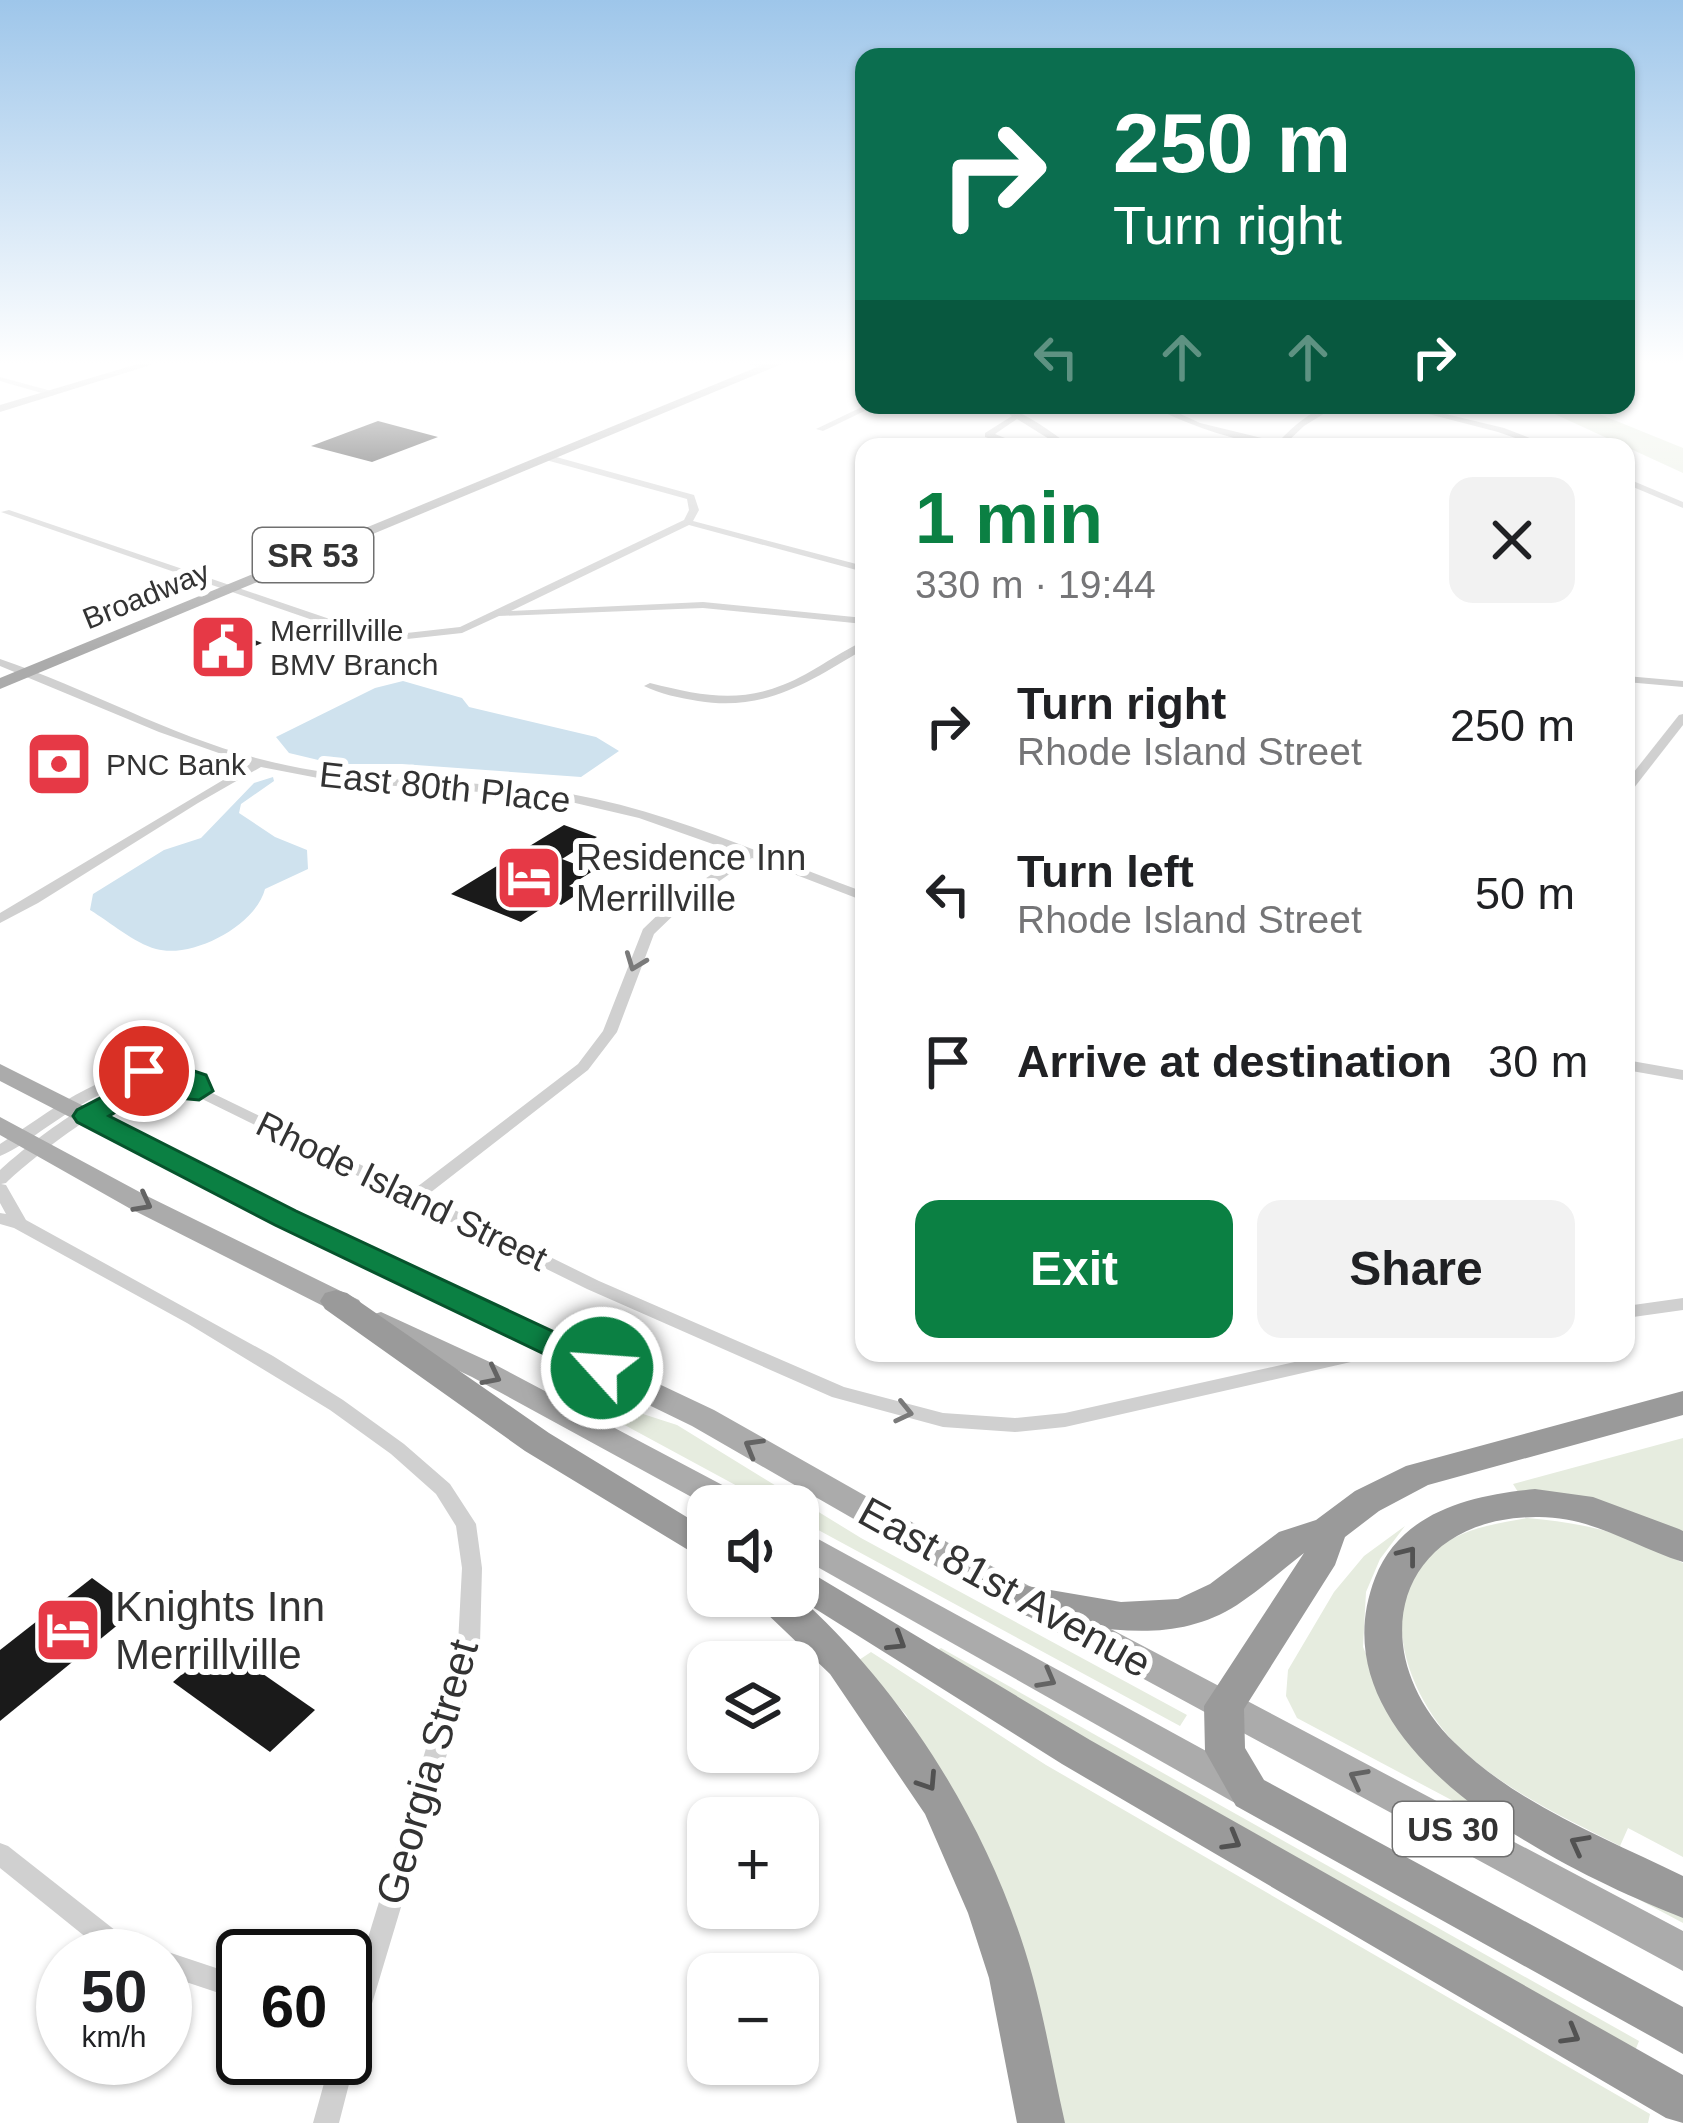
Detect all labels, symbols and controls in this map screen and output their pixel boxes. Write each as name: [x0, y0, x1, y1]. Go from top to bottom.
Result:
icon: right: [915, 96, 1071, 252]
text: 250 m: [1113, 96, 1351, 190]
text: Turn right: [1113, 195, 1342, 255]
icon: left: [1023, 324, 1089, 390]
icon: ahead: [1149, 324, 1215, 390]
icon: ahead: [1275, 324, 1341, 390]
icon: right: [1401, 324, 1467, 390]
button: close: [1449, 477, 1575, 603]
text: 1 min: [915, 478, 1103, 558]
road number: SR 53: [253, 528, 373, 582]
street label: Broadway: [78, 555, 214, 635]
text: 330 m · 19:44: [915, 563, 1156, 606]
public building icon: Merrillville BMV Branch: [188, 612, 258, 682]
place label: Merrillville BMV Branch: [270, 614, 438, 681]
text: Turn right: [1017, 678, 1226, 729]
icon: right: [915, 693, 981, 759]
text: 250 m: [1450, 700, 1575, 751]
bank icon: PNC Bank: [24, 729, 94, 799]
text: Rhode Island Street: [1017, 730, 1362, 773]
place label: PNC Bank: [106, 748, 247, 781]
street label: East 80th Place: [317, 753, 573, 821]
place label: Residence Inn Merrillville: [576, 837, 806, 919]
hotel icon: Residence Inn Merrillville: [494, 843, 564, 913]
text: Turn left: [1017, 846, 1194, 897]
icon: left: [915, 861, 981, 927]
text: 50 m: [1475, 868, 1575, 919]
text: Rhode Island Street: [1017, 898, 1362, 941]
one-way arrow: [624, 950, 649, 971]
pin: [93, 1020, 195, 1122]
icon: arrive: [915, 1029, 981, 1095]
text: Arrive at destination: [1017, 1036, 1452, 1087]
text: 30 m: [1488, 1036, 1588, 1087]
icon: arrive: [111, 1038, 177, 1104]
street label: Rhode Island Street: [250, 1103, 554, 1279]
one-way arrow: [130, 1189, 152, 1212]
button: Exit: [915, 1200, 1233, 1338]
button: Share: [1257, 1200, 1575, 1338]
position arrow: [539, 1305, 665, 1431]
one-way arrow: [480, 1362, 501, 1386]
one-way arrow: [894, 1399, 914, 1424]
one-way arrow: [744, 1439, 766, 1462]
map controls: [687, 1485, 819, 2085]
button: sound: [687, 1485, 819, 1617]
street label: East 81st Avenue: [851, 1487, 1159, 1687]
one-way arrow: [1394, 1546, 1415, 1568]
place label: Knights Inn Merrillville: [115, 1583, 325, 1678]
hotel icon: Knights Inn Merrillville: [33, 1595, 103, 1665]
one-way arrow: [884, 1628, 906, 1650]
street label: Georgia Street: [367, 1634, 487, 1910]
button: layers: [687, 1641, 819, 1773]
one-way arrow: [1034, 1665, 1056, 1688]
one-way arrow: [913, 1768, 935, 1790]
one-way arrow: [1349, 1769, 1370, 1792]
button: +: [687, 1797, 819, 1929]
road number: US 30: [1393, 1802, 1513, 1856]
one-way arrow: [1220, 1827, 1241, 1850]
one-way arrow: [1571, 1835, 1592, 1858]
speed limit sign: 60: [216, 1929, 372, 2085]
button: −: [687, 1953, 819, 2085]
text: 50: [81, 1958, 147, 2025]
text: km/h: [81, 2020, 147, 2053]
one-way arrow: [1558, 2021, 1580, 2044]

